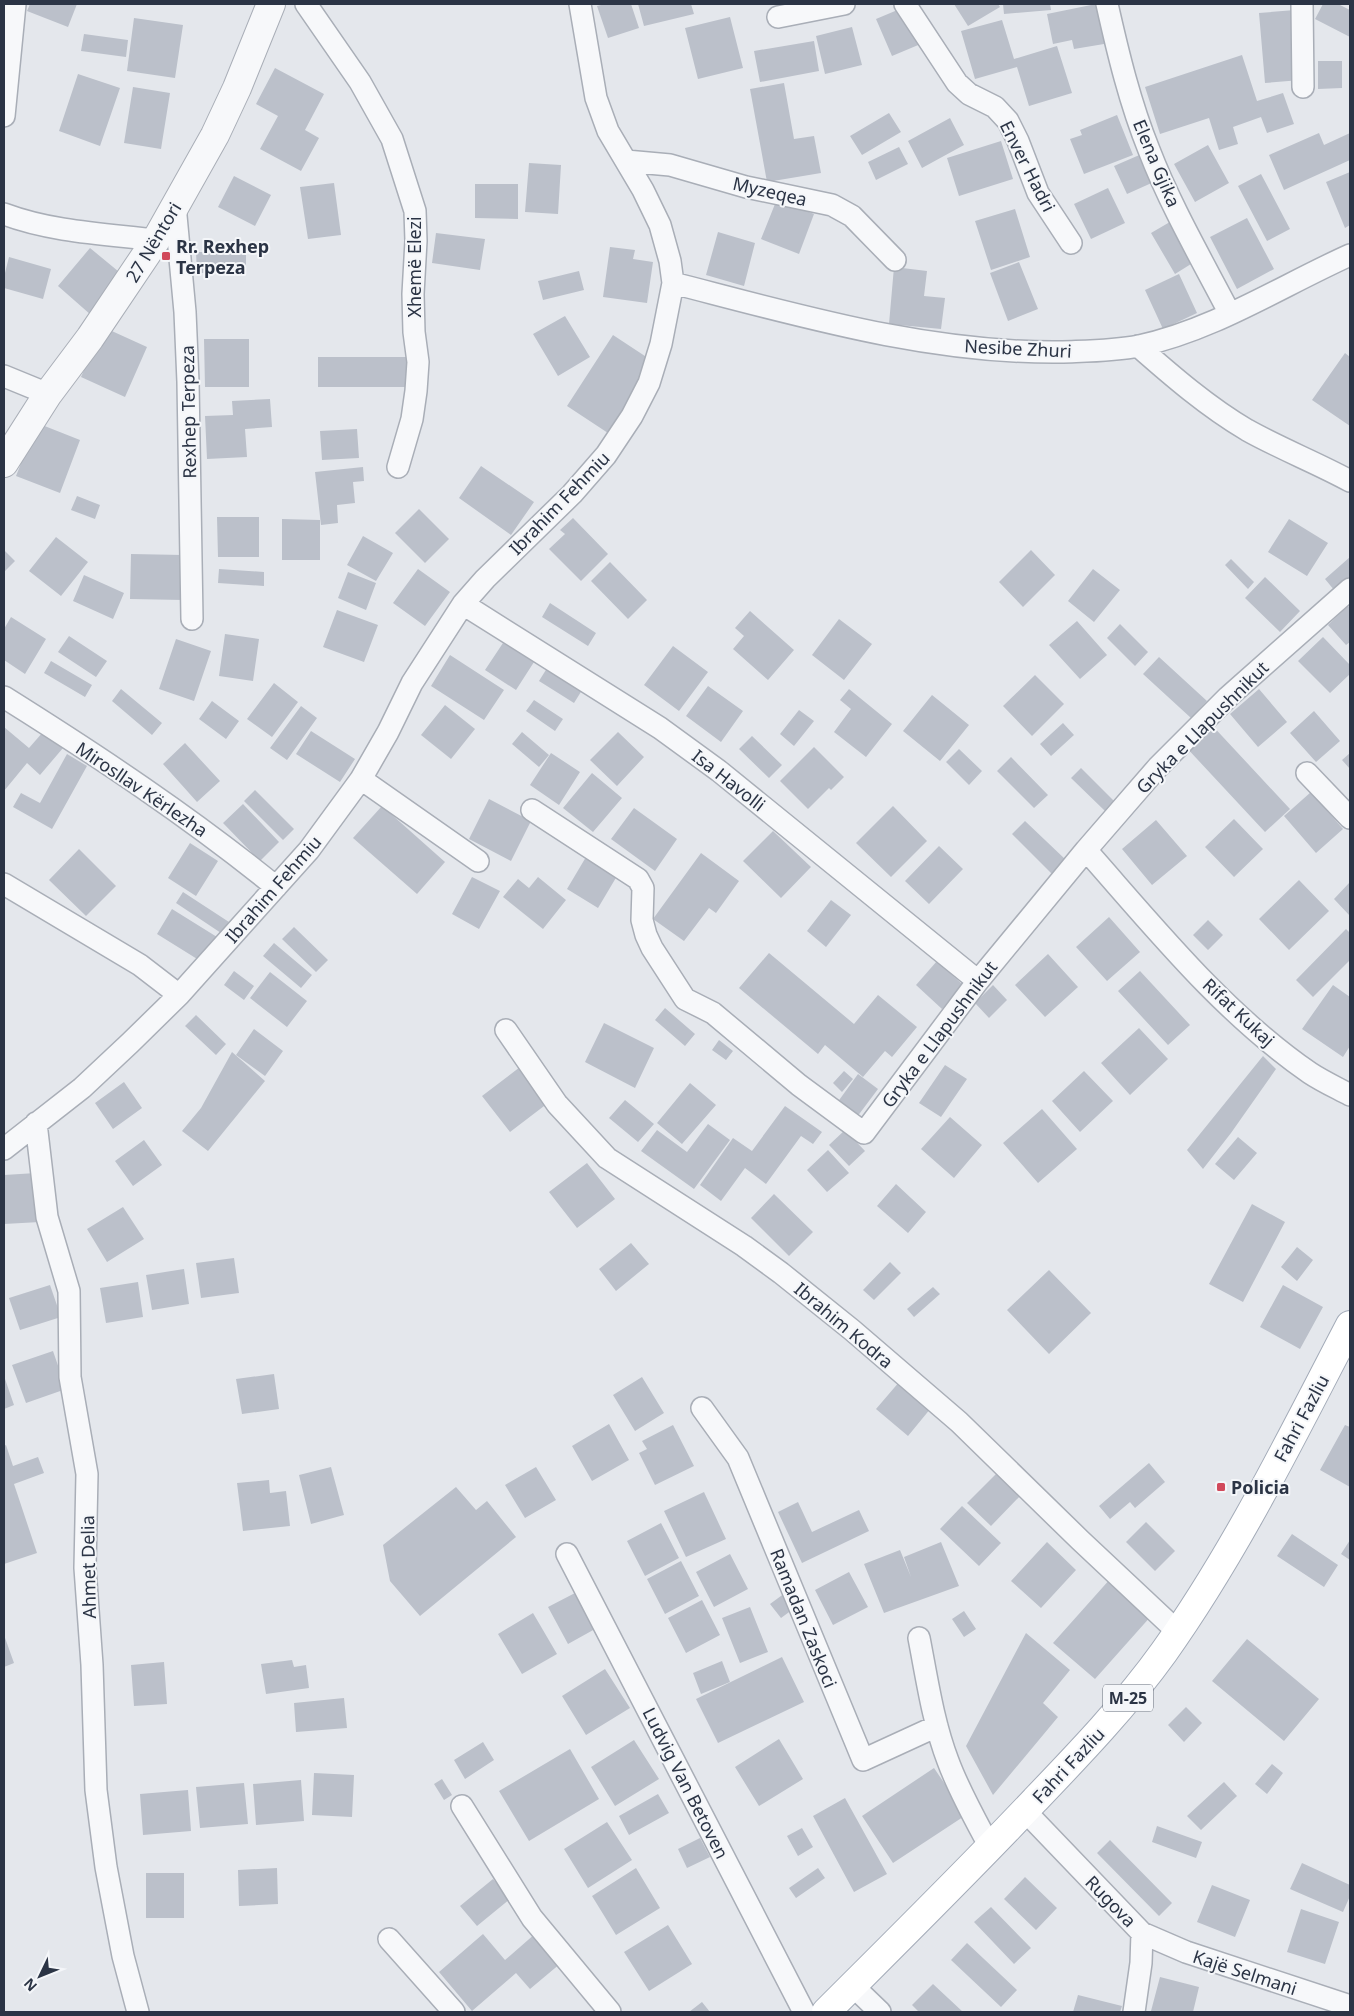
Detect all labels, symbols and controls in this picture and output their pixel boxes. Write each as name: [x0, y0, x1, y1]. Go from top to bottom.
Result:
street label: Enver Hadri: [995, 116, 1061, 216]
street label: Elena Gjika: [1128, 116, 1186, 210]
street label: Myzeqea: [731, 171, 809, 211]
street label: 27 Nëntori: [120, 197, 186, 287]
street label: Xhemë Elezi: [402, 216, 426, 318]
place label: Rr. Rexhep Terpeza: [176, 234, 269, 279]
marker: Rr. Rexhep Terpeza: [160, 250, 172, 262]
street label: Nesibe Zhuri: [964, 333, 1072, 363]
street label: Rexhep Terpeza: [175, 345, 201, 479]
street label: Ibrahim Fehmiu: [504, 446, 614, 560]
street label: Gryka e Llapushnikut: [1131, 655, 1274, 798]
street label: Mirosllav Kërlezha: [72, 736, 212, 842]
street label: Isa Havolli: [687, 744, 771, 816]
street label: Ibrahim Fehmiu: [220, 830, 326, 948]
street label: Gryka e Llapushnikut: [876, 955, 1002, 1112]
street label: Rifat Kukaj: [1198, 973, 1280, 1051]
street label: Ibrahim Kodra: [790, 1277, 898, 1373]
street label: Fahri Fazliu: [1268, 1370, 1334, 1466]
place label: Policia: [1231, 1475, 1290, 1499]
marker: Policia: [1215, 1481, 1227, 1493]
street label: Ahmet Delia: [75, 1515, 101, 1619]
street label: Ramadan Zaskoci: [765, 1545, 843, 1691]
road number: M-25: [1103, 1685, 1153, 1712]
street label: Ludvig Van Betoven: [637, 1703, 735, 1863]
street label: Fahri Fazliu: [1027, 1722, 1109, 1808]
street label: Rugova: [1080, 1870, 1142, 1932]
street label: Kajë Selmani: [1190, 1944, 1300, 2000]
north arrow: [15, 1951, 65, 2001]
text: N: [19, 1975, 41, 1996]

